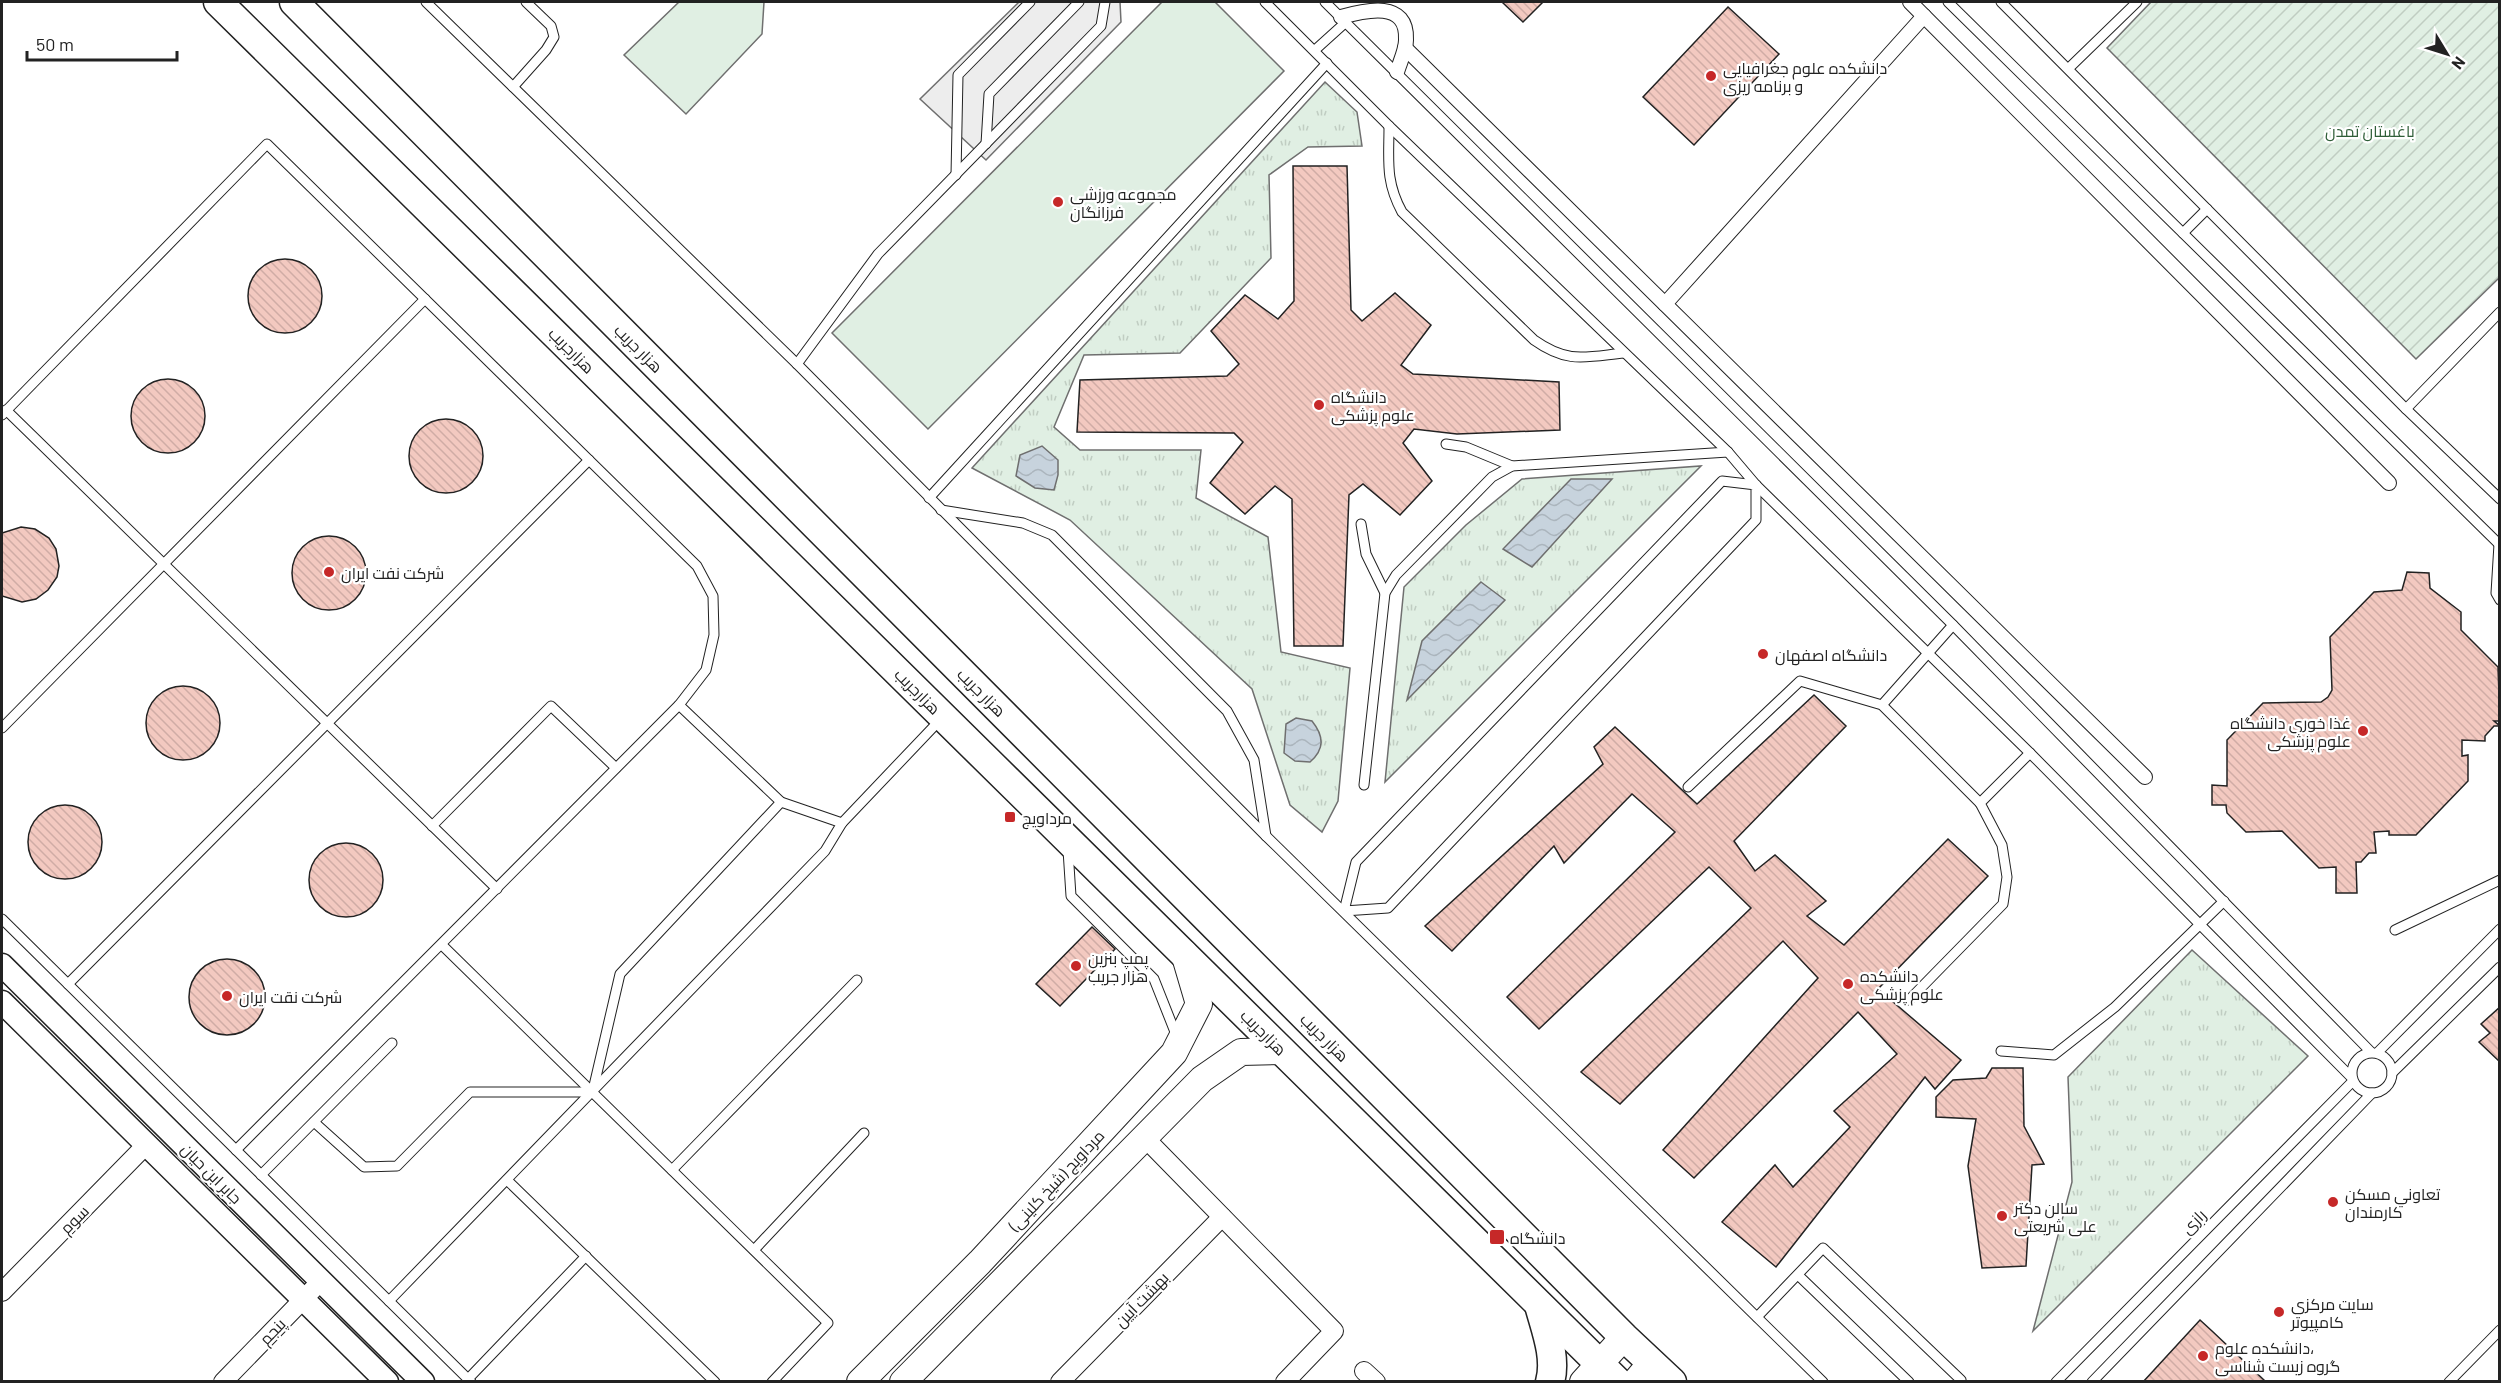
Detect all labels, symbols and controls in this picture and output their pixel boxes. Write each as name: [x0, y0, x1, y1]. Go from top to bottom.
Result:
scale bar: [27, 24, 177, 62]
north arrow: [2417, 24, 2477, 84]
text: 50 m: [36, 33, 74, 55]
text: N: [2448, 54, 2470, 74]
place label: دانشکده علوم جغرافیایی و برنامه ریزی: [1723, 58, 1887, 97]
marker: دانشکده علوم جغرافیایی و برنامه ریزی: [1704, 69, 1718, 83]
park label: باغستان تمدن: [2325, 121, 2415, 142]
place label: مجموعه ورزشی فرزانگان: [1070, 184, 1176, 223]
marker: مجموعه ورزشی فرزانگان: [1051, 195, 1065, 209]
street label: هزار جریب: [610, 320, 667, 377]
street label: هزارجریب: [544, 323, 599, 378]
place label: دانشگاه علوم پزشکی: [1331, 387, 1415, 427]
marker: دانشگاه علوم پزشکی: [1312, 398, 1326, 412]
place label: شرکت نفت ایران: [341, 563, 444, 584]
marker: شرکت نفت ایران: [322, 565, 336, 579]
place label: دانشگاه اصفهان: [1775, 645, 1887, 666]
marker: دانشگاه اصفهان: [1756, 647, 1770, 661]
street label: هزارجریب: [890, 664, 945, 719]
street label: هزار جریب: [953, 664, 1010, 721]
place label: غذا خوری دانشگاه علوم پزشکی: [2230, 713, 2351, 753]
marker: غذا خوری دانشگاه علوم پزشکی: [2356, 724, 2370, 738]
place label: مرداویج: [1022, 808, 1072, 830]
marker: مرداویج: [1003, 810, 1017, 824]
place label: پمپ بنزین هزار جریب: [1088, 948, 1149, 986]
marker: پمپ بنزین هزار جریب: [1069, 959, 1083, 973]
place label: دانشکده علوم پزشکی: [1860, 966, 1944, 1006]
marker: دانشکده علوم پزشکی: [1841, 977, 1855, 991]
place label: شرکت نقت ایران: [239, 987, 342, 1008]
marker: شرکت نقت ایران: [220, 989, 234, 1003]
street label: هزارجریب: [1236, 1005, 1291, 1060]
street label: هزار جریب: [1296, 1009, 1353, 1066]
street label: مرداویج (شیخ کلینی): [1004, 1125, 1110, 1237]
street label: جابر ابن حیان: [176, 1139, 246, 1209]
place label: تعاوني مسکن کارمندان: [2345, 1184, 2441, 1223]
marker: تعاوني مسکن کارمندان: [2326, 1195, 2340, 1209]
place label: سالن دکتر علی شریعتی: [2013, 1198, 2097, 1237]
street label: سوم: [56, 1201, 94, 1239]
street label: رازی: [2177, 1205, 2211, 1239]
marker: سالن دکتر علی شریعتی: [1995, 1209, 2009, 1223]
marker: دانشگاه: [1488, 1228, 1506, 1246]
place label: دانشگاه: [1510, 1228, 1565, 1247]
street label: بهشت آیین: [1110, 1267, 1173, 1332]
place label: سايت مرکزي کامپيوتر: [2290, 1294, 2374, 1333]
marker: سايت مرکزي کامپيوتر: [2272, 1305, 2286, 1319]
street label: پنجم: [255, 1313, 292, 1350]
place label: دانشکده علوم، گروه زیست شناسی: [2215, 1338, 2340, 1377]
marker: دانشکده علوم، گروه زیست شناسی: [2196, 1349, 2210, 1363]

